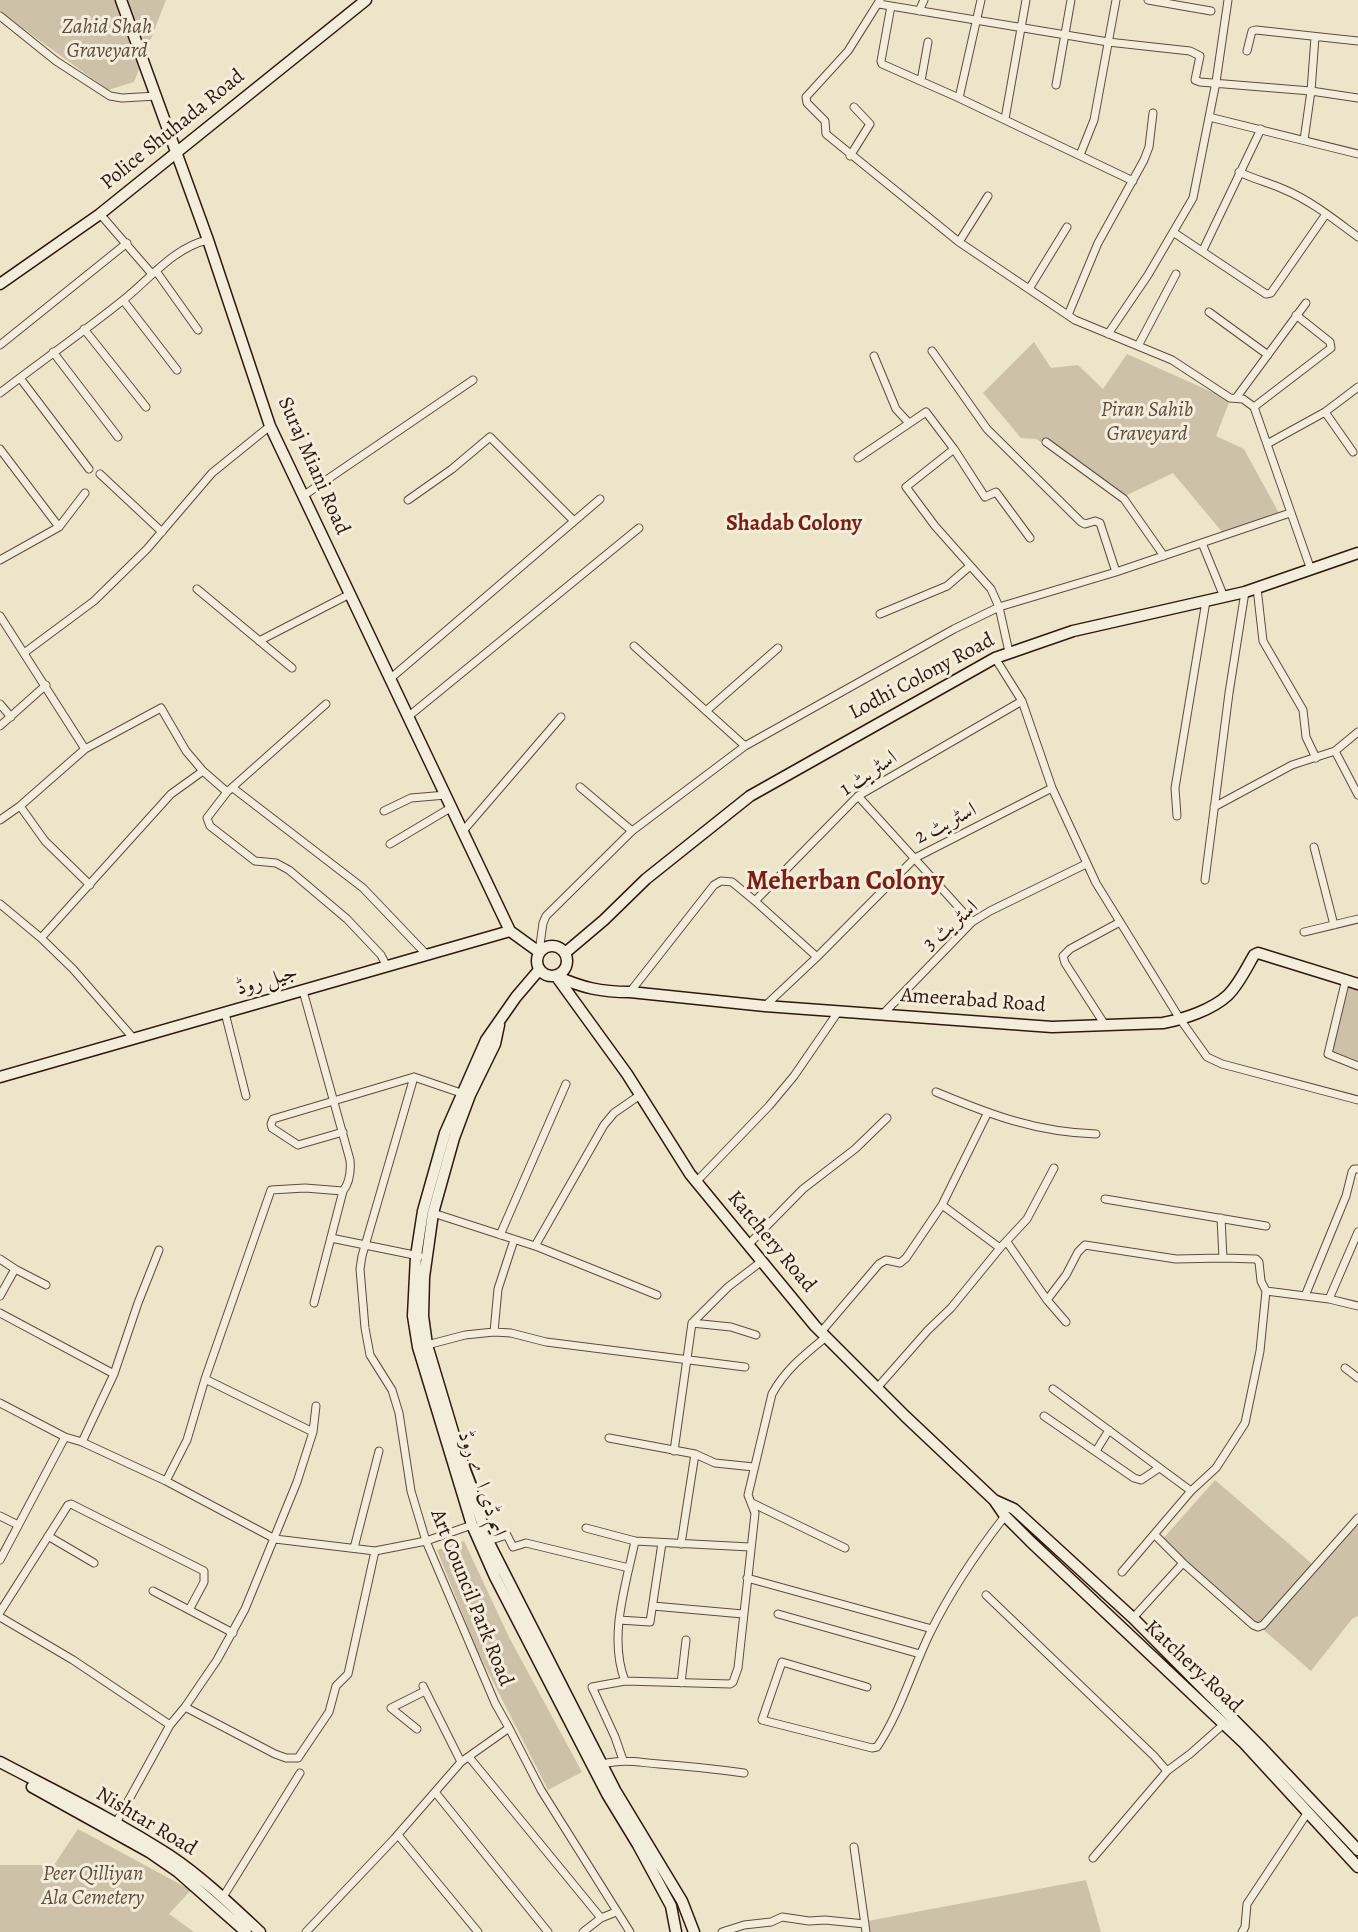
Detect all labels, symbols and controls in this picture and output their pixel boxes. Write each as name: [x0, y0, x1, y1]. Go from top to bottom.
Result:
park label: Zahid Shah Graveyard: [62, 15, 152, 65]
street label: Police Shuhada Road: [96, 64, 250, 196]
street label: Suraj Miani Road: [271, 393, 355, 539]
park label: Piran Sahib Graveyard: [1101, 398, 1193, 448]
district label: Shadab Colony: [726, 512, 862, 538]
street label: Lodhi Colony Road: [845, 628, 999, 726]
street label: اسٹریٹ 1: [836, 746, 902, 802]
street label: اسٹریٹ 2: [911, 798, 981, 850]
district label: Meherban Colony: [746, 866, 944, 898]
street label: اسٹریٹ 3: [918, 895, 984, 957]
street label: جیل روڈ: [233, 960, 301, 1002]
street label: Ameerabad Road: [900, 983, 1046, 1019]
street label: Katchery Road: [721, 1186, 821, 1298]
street label: ایم ڈی اے روڈ: [451, 1428, 511, 1540]
street label: Art Council Park Road: [424, 1506, 518, 1690]
street label: Katchery Road: [1139, 1615, 1247, 1719]
street label: Nishtar Road: [91, 1782, 201, 1862]
park label: Peer Qilliyan Ala Cemetery: [42, 1862, 144, 1912]

